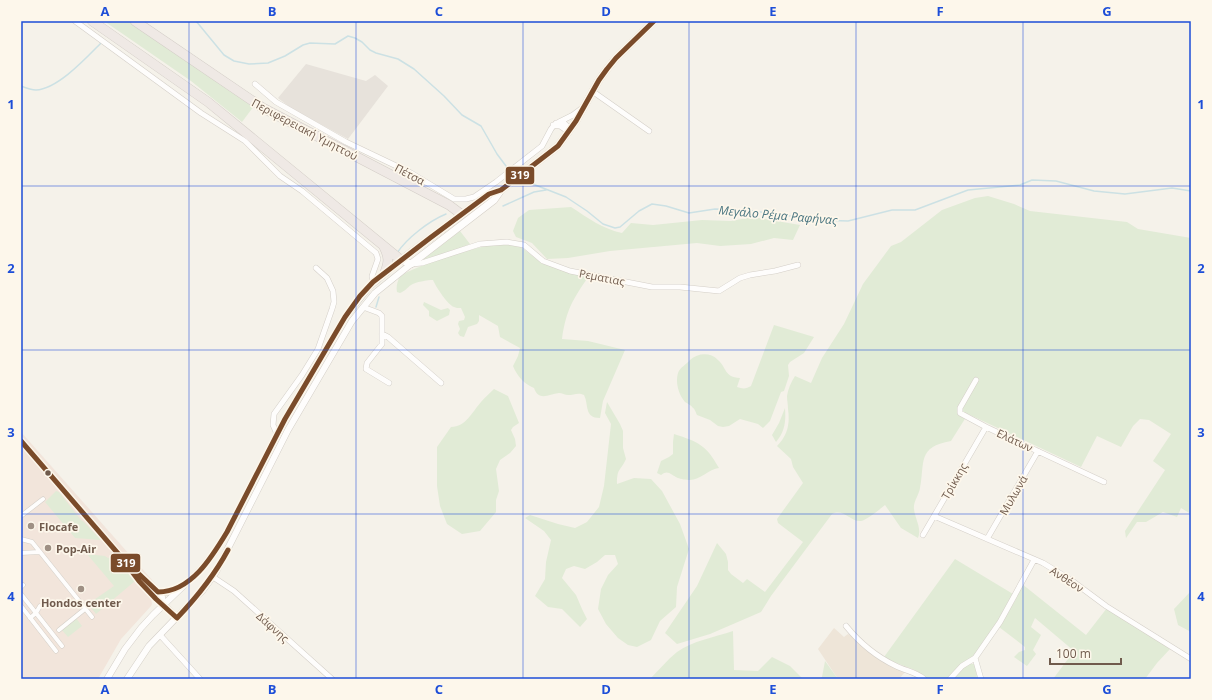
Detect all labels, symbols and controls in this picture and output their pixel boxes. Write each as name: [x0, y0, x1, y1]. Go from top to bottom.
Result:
text: A: [101, 2, 110, 20]
text: B: [268, 2, 277, 20]
text: C: [435, 2, 443, 20]
text: D: [601, 2, 611, 20]
text: E: [769, 2, 777, 20]
text: F: [936, 2, 944, 20]
text: G: [1102, 2, 1112, 20]
text: 1: [7, 95, 15, 113]
street label: Περιφερειακή Υμηττού: [249, 95, 361, 163]
text: 1: [1197, 95, 1205, 113]
street label: Πέτσα: [392, 160, 428, 188]
line badge: 319: [505, 166, 535, 185]
text: 319: [511, 167, 529, 182]
water label: Μεγάλο Ρέμα Ραφήνας: [718, 201, 839, 229]
text: 2: [7, 259, 15, 277]
text: 2: [1197, 259, 1205, 277]
street label: Ρεματιας: [578, 265, 626, 289]
text: 3: [7, 423, 15, 441]
text: 3: [1197, 423, 1205, 441]
street label: Ελάτων: [994, 425, 1036, 455]
street label: Τρίκκης: [938, 460, 970, 502]
unlabelled marker: [43, 468, 53, 478]
street label: Μυλωνά: [996, 472, 1031, 518]
place label: Flocafe: [39, 519, 79, 534]
marker: Flocafe: [26, 521, 36, 531]
place label: Pop-Air: [56, 541, 96, 556]
marker: Pop-Air: [43, 543, 53, 553]
line badge: 319: [110, 553, 141, 573]
text: 319: [117, 555, 135, 570]
street label: Ανθέον: [1047, 563, 1087, 595]
marker: Hondos center: [76, 584, 86, 594]
text: 4: [7, 587, 15, 605]
text: 4: [1197, 587, 1205, 605]
place label: Hondos center: [41, 595, 121, 610]
street label: Δάφνης: [253, 608, 293, 646]
scale bar: [1050, 640, 1121, 666]
text: 100 m: [1056, 645, 1091, 662]
text: A: [101, 680, 110, 698]
text: B: [268, 680, 277, 698]
text: C: [435, 680, 443, 698]
text: D: [601, 680, 611, 698]
text: E: [769, 680, 777, 698]
text: F: [936, 680, 944, 698]
text: G: [1102, 680, 1112, 698]

